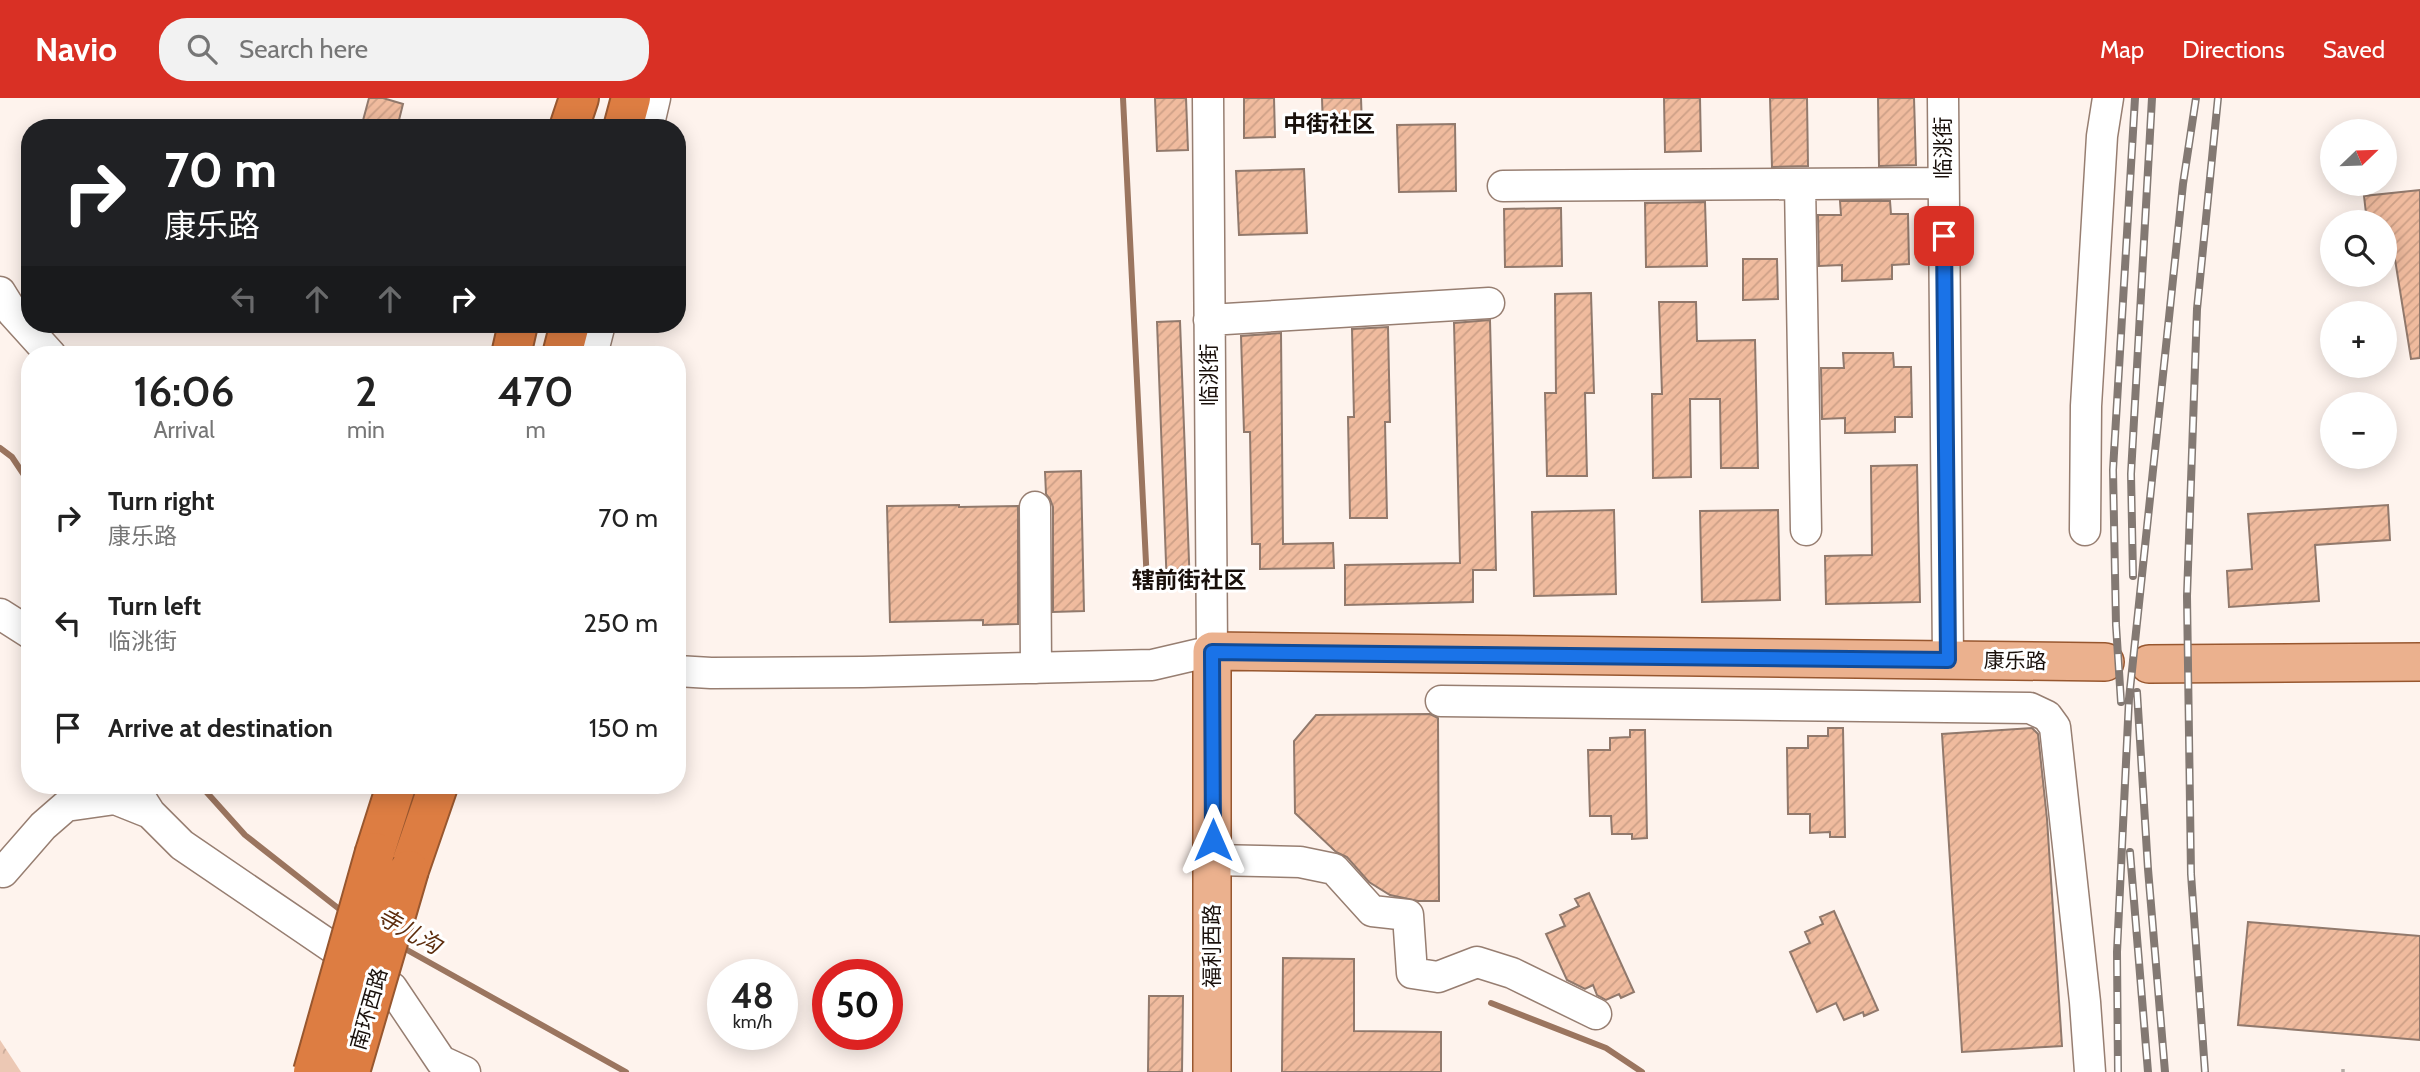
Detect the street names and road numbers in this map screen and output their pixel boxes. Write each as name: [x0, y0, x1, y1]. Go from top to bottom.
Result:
street label: 临洮街: [1930, 117, 1955, 180]
street label: 临洮街: [1196, 344, 1221, 407]
street label: 康乐路: [1983, 647, 2047, 674]
street label: 福利西路: [1199, 904, 1224, 988]
street label: 南环西路: [345, 965, 392, 1053]

